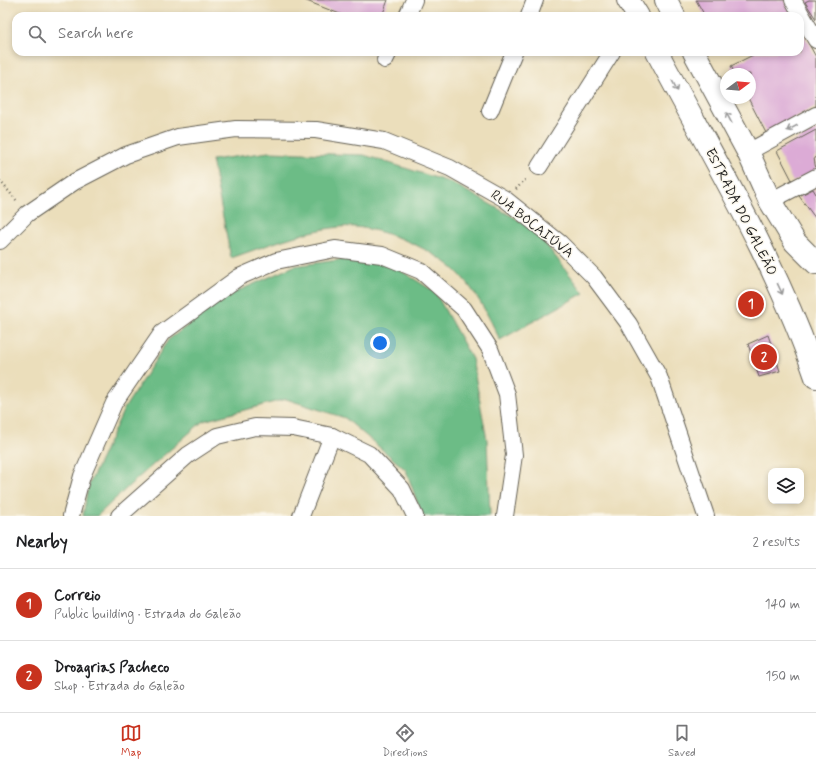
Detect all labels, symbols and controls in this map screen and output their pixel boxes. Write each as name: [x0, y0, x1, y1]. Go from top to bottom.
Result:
search box: [12, 12, 804, 56]
icon: search: [26, 23, 48, 45]
text: Search here: [58, 24, 134, 44]
north arrow: [720, 68, 756, 104]
one-way arrow: [672, 80, 680, 92]
one-way arrow: [725, 112, 733, 124]
one-way arrow: [786, 125, 798, 133]
street label: ESTRADA DO GALEÃO: [701, 145, 781, 279]
street label: RUA BOCAIÚVA: [487, 186, 577, 262]
one-way arrow: [777, 283, 784, 295]
pin: 1: [738, 289, 764, 319]
your location: [370, 333, 390, 353]
pin: 2: [751, 342, 777, 372]
map controls: [768, 468, 804, 504]
button: layers: [768, 468, 804, 504]
text: Nearby: [16, 531, 68, 553]
text: 2 results: [753, 534, 800, 551]
text: Correio: [54, 586, 101, 606]
text: 1: [26, 596, 32, 613]
text: 140 m: [765, 596, 800, 613]
text: Public building · Estrada do Galeão: [54, 606, 241, 623]
text: Droagrias Pacheco: [54, 658, 169, 678]
text: 2: [26, 668, 32, 685]
text: 150 m: [766, 668, 800, 685]
text: Shop · Estrada do Galeão: [54, 678, 185, 695]
tab: Map: [120, 722, 142, 760]
tab: Directions: [382, 722, 428, 760]
tab: Saved: [668, 722, 696, 760]

